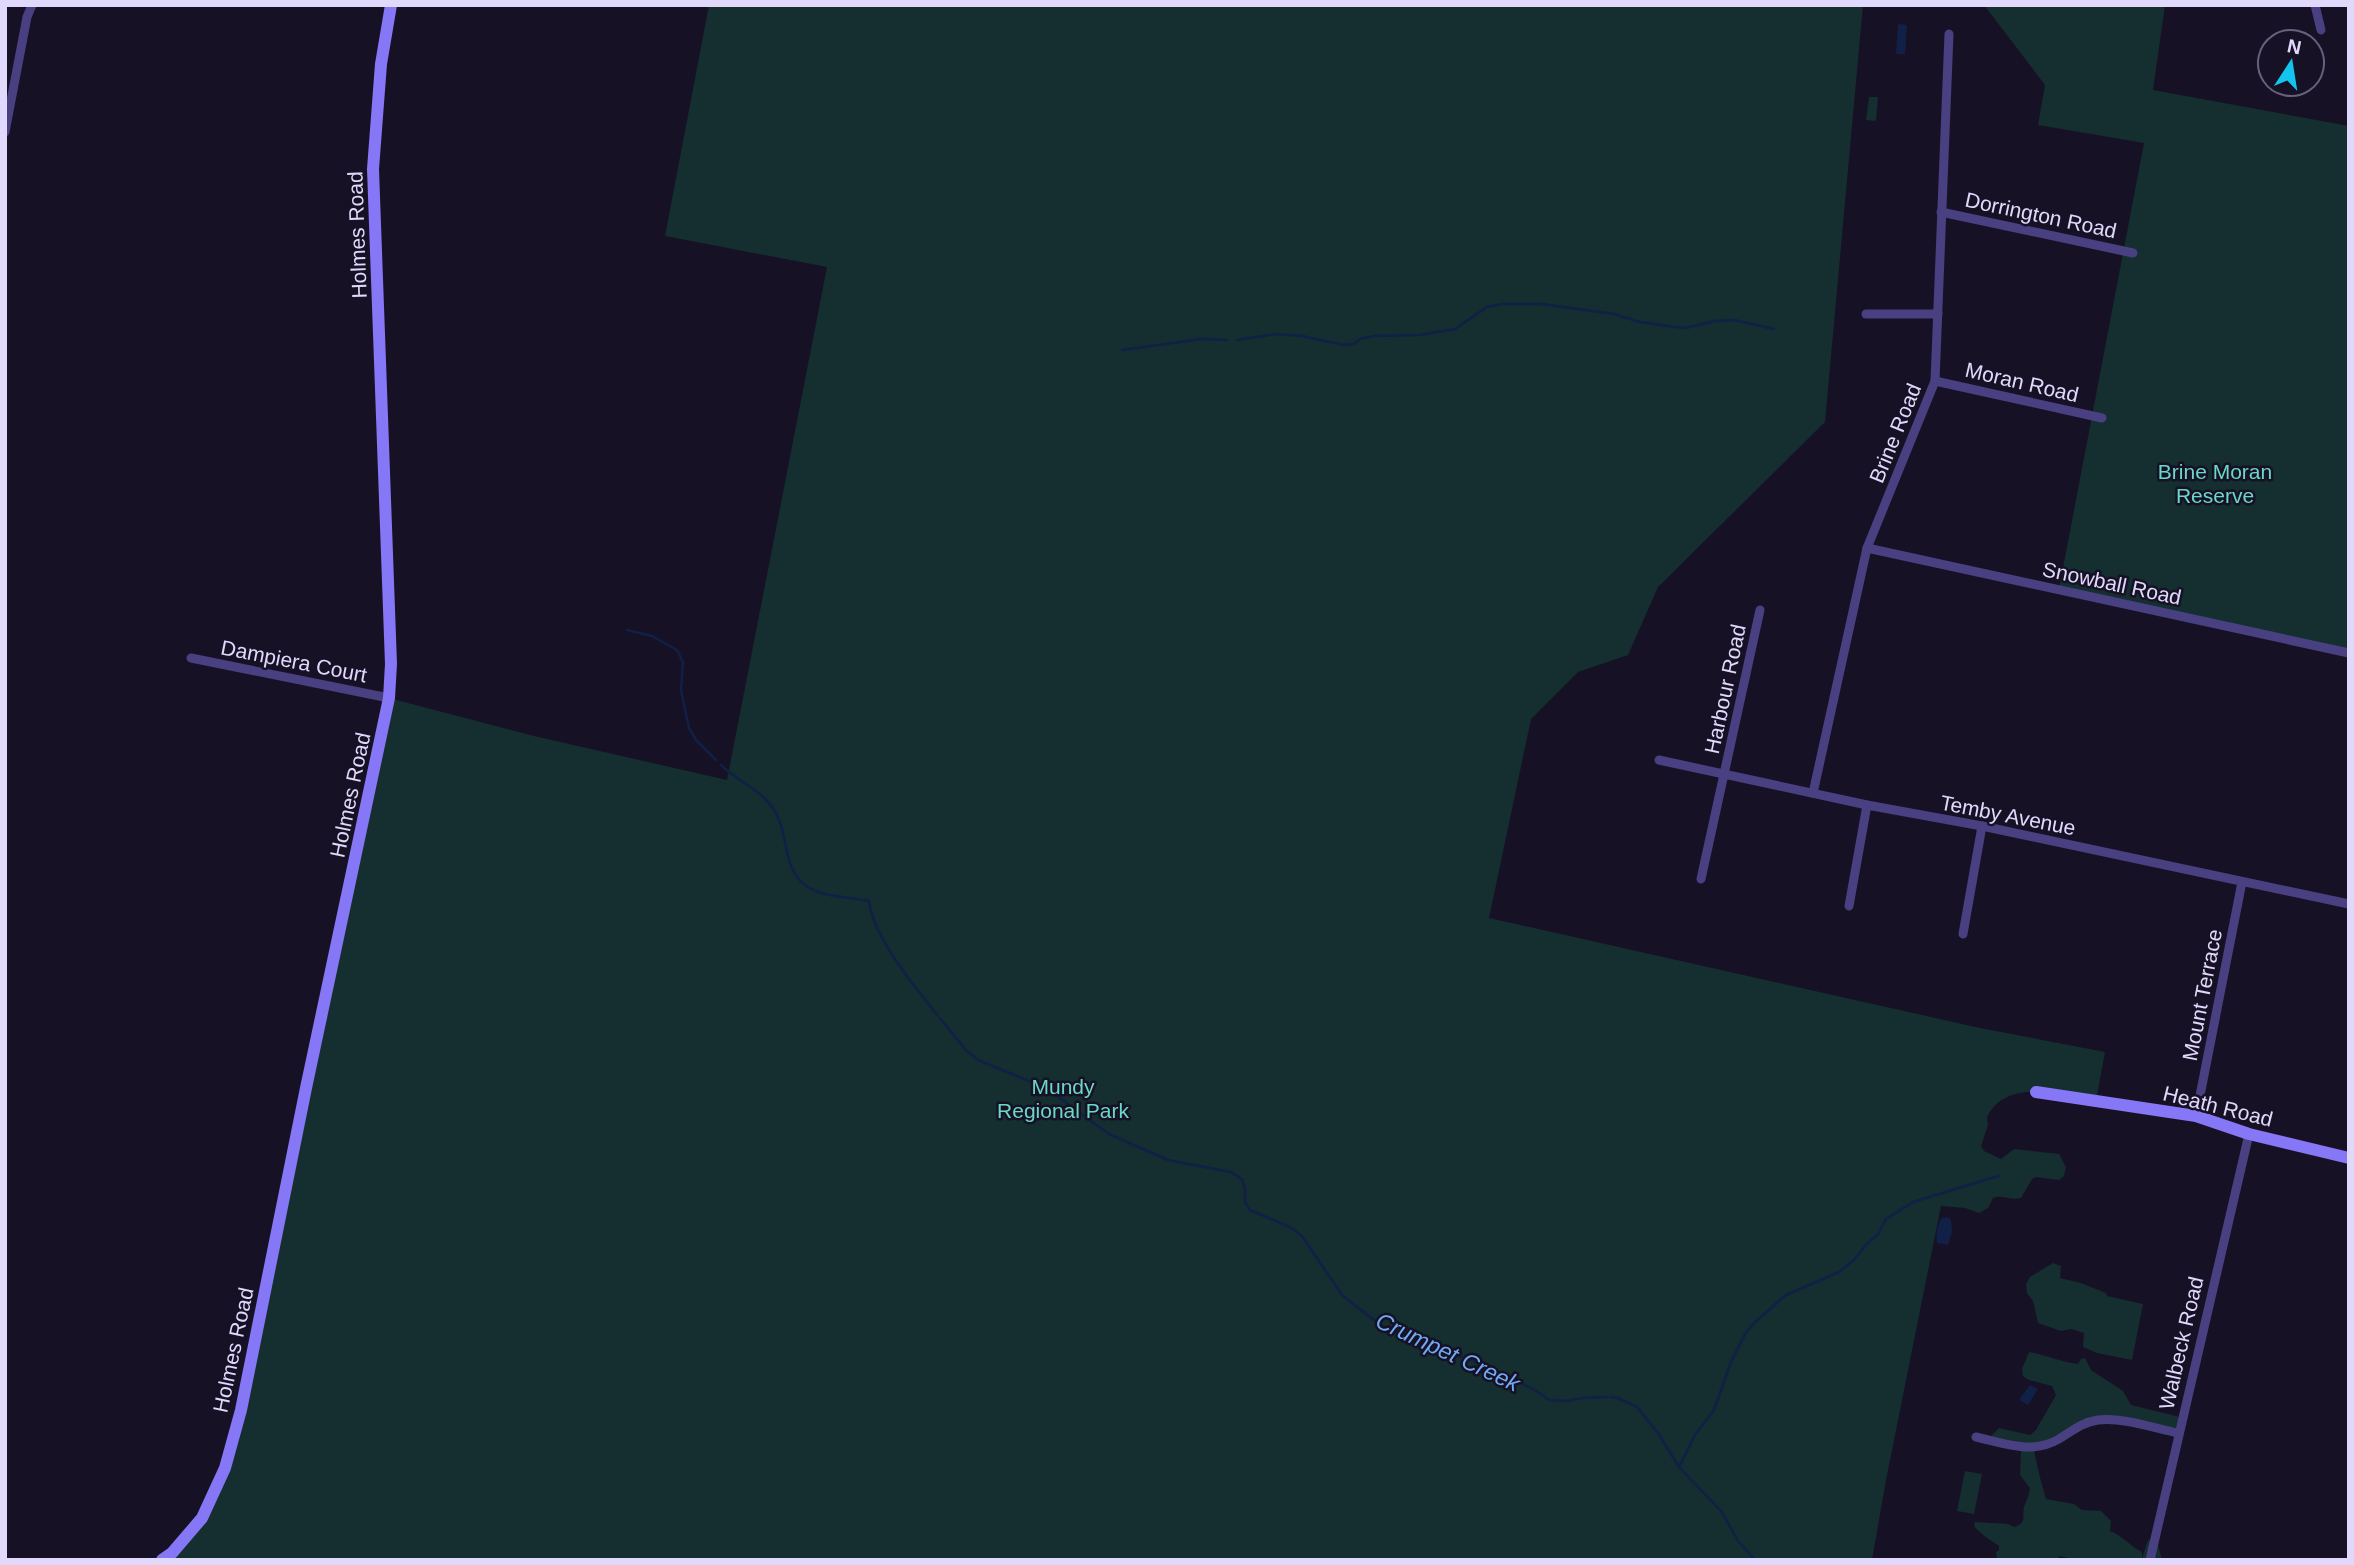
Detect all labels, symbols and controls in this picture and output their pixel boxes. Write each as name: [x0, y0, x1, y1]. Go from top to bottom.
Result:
north arrow: [2256, 28, 2326, 98]
text: N: [2286, 35, 2303, 59]
street label: Holmes Road: [343, 171, 371, 299]
street label: Dorrington Road: [1963, 188, 2119, 242]
street label: Moran Road: [1963, 358, 2081, 406]
street label: Brine Road: [1865, 380, 1925, 486]
park label: Brine Moran Reserve: [2158, 460, 2272, 507]
street label: Snowball Road: [2041, 557, 2183, 609]
street label: Harbour Road: [1700, 622, 1750, 756]
street label: Dampiera Court: [219, 636, 369, 686]
street label: Holmes Road: [326, 730, 374, 860]
street label: Temby Avenue: [1938, 791, 2078, 839]
street label: Mount Terrace: [2178, 927, 2226, 1063]
park label: Mundy Regional Park: [997, 1075, 1129, 1122]
street label: Heath Road: [2161, 1081, 2275, 1131]
street label: Walbeck Road: [2155, 1274, 2207, 1412]
street label: Holmes Road: [209, 1285, 257, 1415]
water label: Crumpet Creek: [1372, 1307, 1526, 1397]

